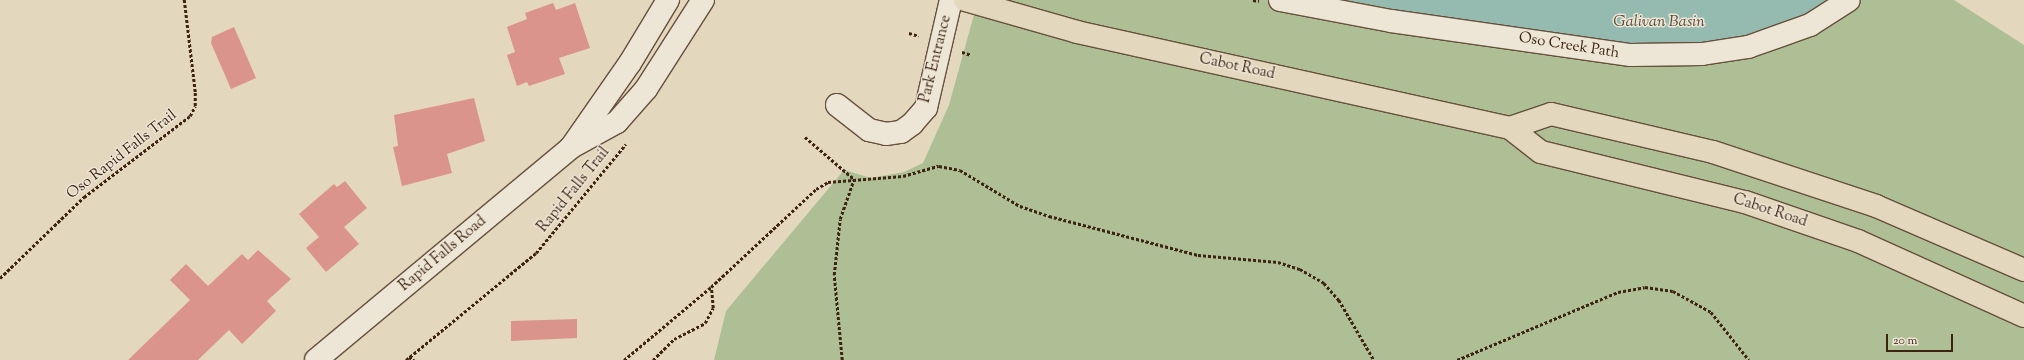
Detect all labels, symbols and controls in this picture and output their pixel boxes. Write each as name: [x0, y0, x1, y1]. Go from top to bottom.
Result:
street label: Park Entrance: [916, 13, 956, 105]
water label: Galivan Basin: [1613, 13, 1705, 33]
street label: Oso Creek Path: [1517, 29, 1621, 63]
street label: Cabot Road: [1197, 50, 1277, 84]
street label: Oso Rapid Falls Trail: [63, 107, 181, 203]
street label: Rapid Falls Trail: [534, 144, 614, 236]
street label: Cabot Road: [1731, 191, 1809, 231]
street label: Rapid Falls Road: [396, 212, 490, 296]
scale bar: [1888, 326, 1955, 352]
text: 20 m: [1893, 332, 1917, 350]

